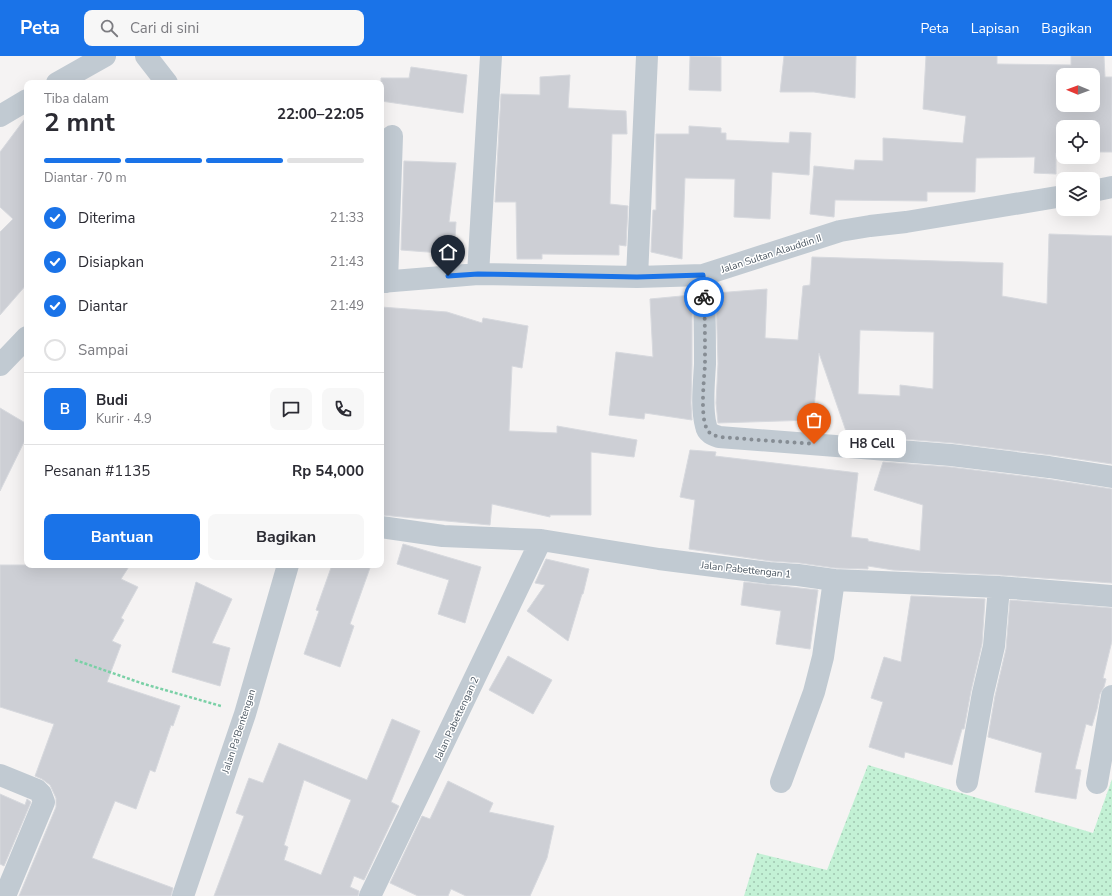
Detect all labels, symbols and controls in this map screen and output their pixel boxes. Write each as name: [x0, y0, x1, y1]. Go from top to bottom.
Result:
search box: [84, 10, 364, 46]
text: Peta: [20, 15, 60, 41]
icon: search: [98, 17, 120, 39]
text: Cari di sini: [130, 18, 199, 38]
text: Peta: [921, 19, 949, 38]
text: Lapisan: [971, 19, 1019, 38]
text: Bagikan: [1041, 19, 1092, 38]
north arrow: [1056, 68, 1100, 112]
map controls: [1056, 68, 1100, 216]
text: Tiba dalam: [44, 90, 109, 108]
text: 22:00–22:05: [277, 104, 364, 124]
text: 2 mnt: [44, 105, 115, 140]
button: locate: [1056, 120, 1100, 164]
text: Diantar · 70 m: [44, 169, 127, 187]
button: layers: [1056, 172, 1100, 216]
icon: check: [44, 207, 66, 229]
text: Diterima: [78, 208, 135, 228]
text: 21:33: [330, 209, 364, 227]
street label: Jalan Sultan Alauddin II: [718, 231, 824, 277]
pin: [431, 235, 465, 276]
icon: home: [437, 241, 459, 263]
icon: check: [44, 251, 66, 273]
text: Disiapkan: [78, 252, 144, 272]
text: 21:43: [330, 253, 364, 271]
courier: [684, 277, 724, 317]
icon: bike: [693, 286, 715, 308]
icon: check: [44, 295, 66, 317]
text: Diantar: [78, 296, 128, 316]
text: 21:49: [330, 297, 364, 315]
text: Sampai: [78, 340, 128, 360]
button: chat: [270, 388, 312, 430]
button: phone: [322, 388, 364, 430]
text: Budi: [96, 390, 128, 410]
text: B: [60, 399, 70, 419]
pin: [797, 403, 831, 444]
icon: bag: [803, 409, 825, 431]
text: Kurir · 4.9: [96, 410, 152, 428]
callout: H8 Cell: [838, 430, 906, 458]
text: H8 Cell: [849, 435, 895, 453]
text: Pesanan #1135: [44, 461, 150, 481]
text: Rp 54,000: [292, 461, 364, 481]
button: Bantuan: [44, 514, 200, 560]
button: Bagikan: [208, 514, 364, 560]
street label: Jalan Pabettengan 1: [699, 558, 792, 582]
street label: Jalan Pabettengan 2: [431, 674, 482, 763]
street label: Jalan Pa'Bentengan: [218, 687, 259, 776]

